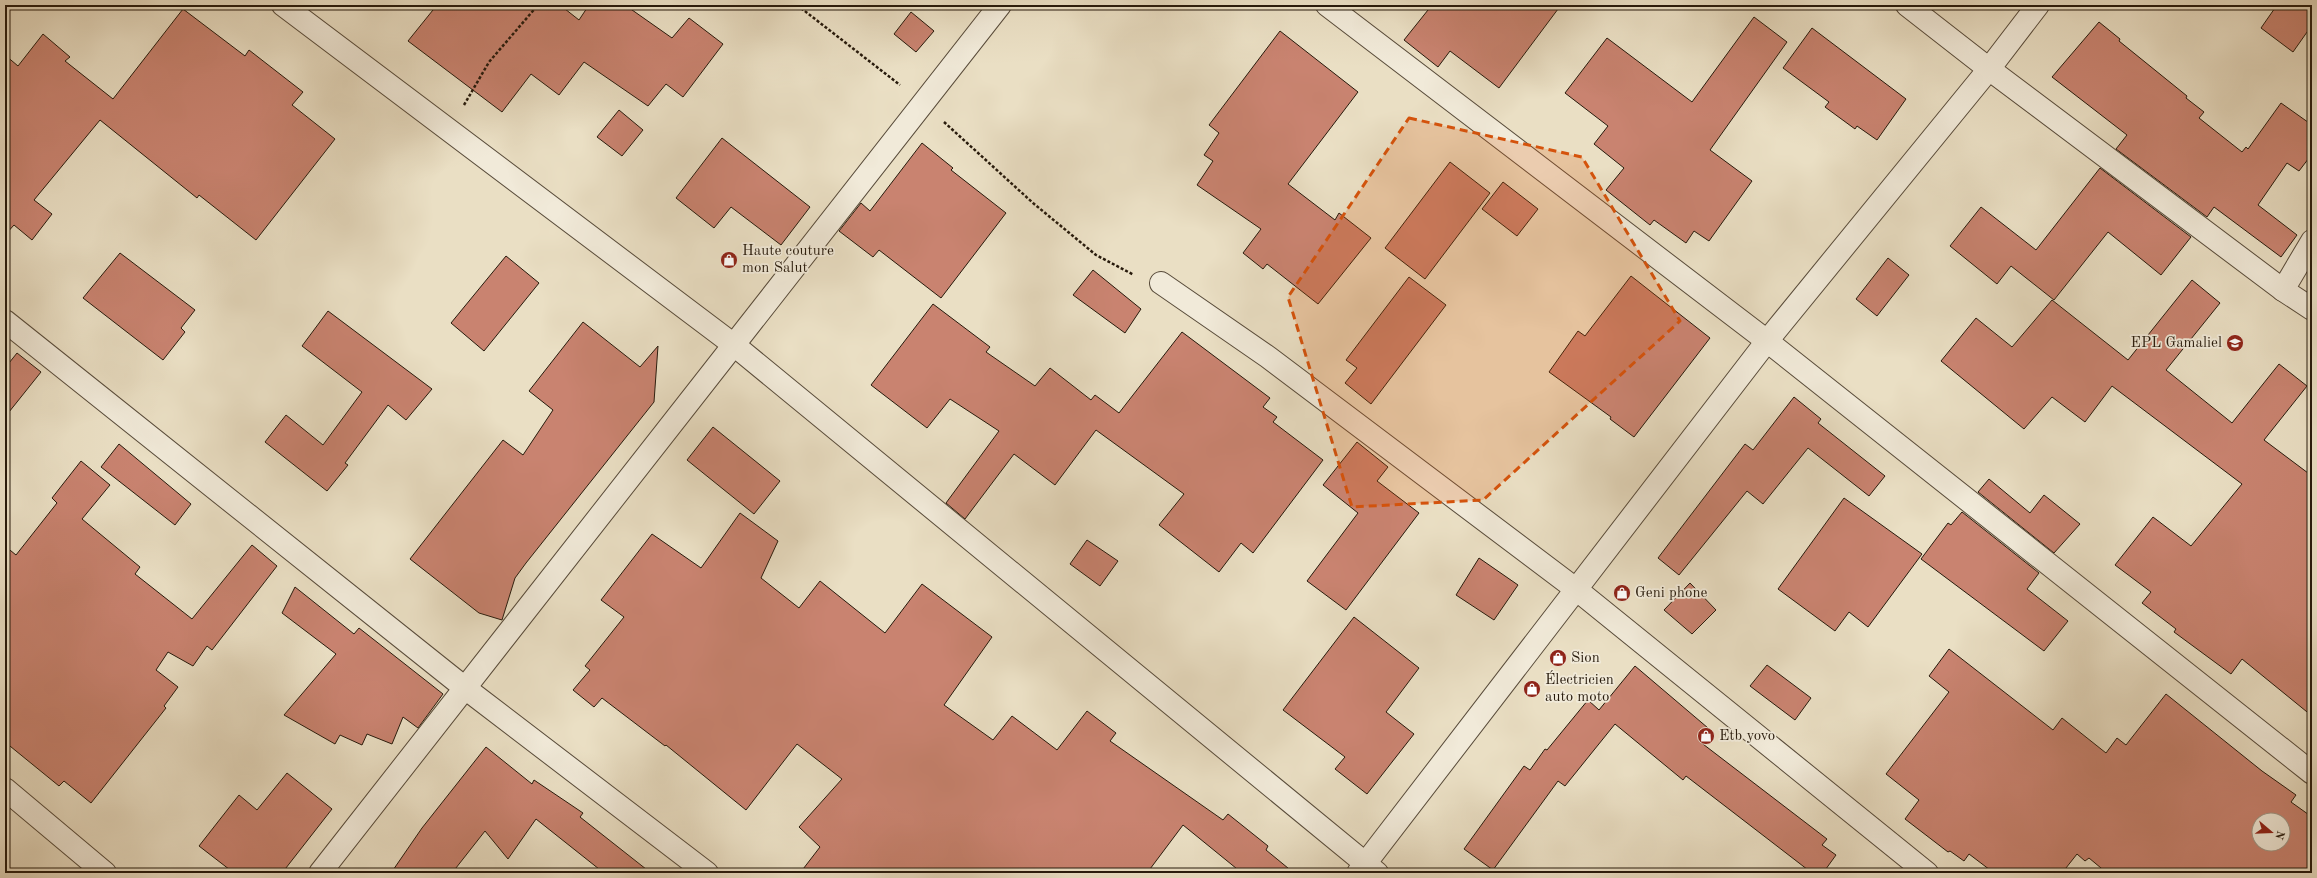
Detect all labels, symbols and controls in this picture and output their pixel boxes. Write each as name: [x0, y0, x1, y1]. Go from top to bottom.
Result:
place label: Haute couture mon Salut: [742, 244, 834, 276]
shop icon: Haute couture mon Salut: [719, 250, 739, 270]
school or university icon: EPL Gamaliel: [2225, 333, 2245, 353]
place label: EPL Gamaliel: [2131, 336, 2222, 351]
shop icon: Geni phone: [1612, 583, 1632, 603]
place label: Geni phone: [1635, 586, 1708, 601]
shop icon: Sion: [1548, 648, 1568, 668]
place label: Sion: [1571, 651, 1600, 666]
place label: Électricien auto moto: [1545, 670, 1614, 705]
shop icon: Électricien auto moto: [1522, 679, 1542, 699]
shop icon: Etb yovo: [1696, 726, 1716, 746]
place label: Etb yovo: [1719, 729, 1775, 744]
north arrow: [2251, 812, 2291, 852]
text: N: [2272, 829, 2286, 841]

